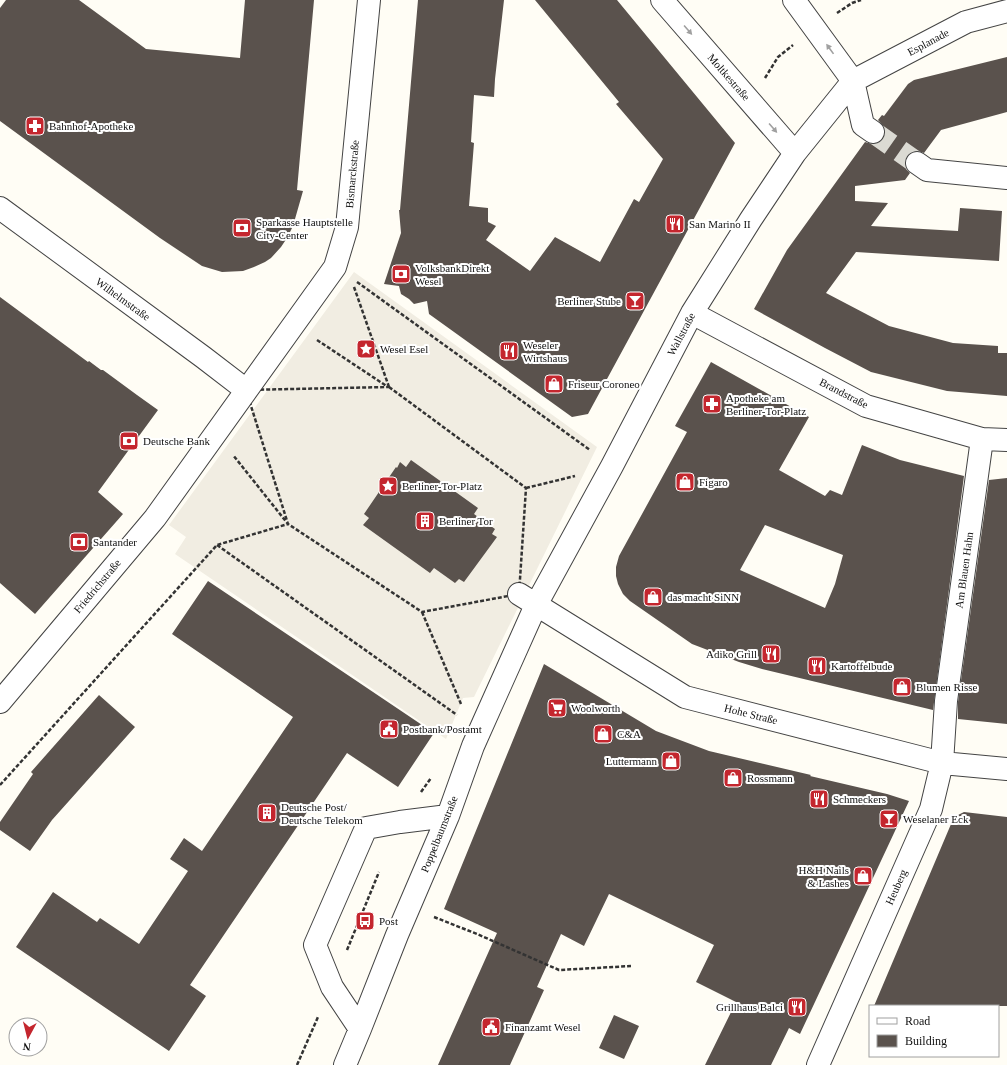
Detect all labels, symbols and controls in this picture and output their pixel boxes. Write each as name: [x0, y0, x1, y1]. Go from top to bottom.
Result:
one-way arrow: [683, 24, 692, 35]
street label: Esplanade: [905, 26, 951, 58]
one-way arrow: [826, 44, 834, 55]
street label: Moltkestraße: [705, 51, 753, 103]
pharmacy icon: Bahnhof-Apotheke: [24, 115, 46, 137]
place label: Bahnhof-Apotheke: [49, 120, 133, 132]
one-way arrow: [768, 123, 778, 133]
street label: Bismarckstraße: [343, 139, 361, 209]
restaurant icon: San Marino II: [664, 213, 686, 235]
place label: Sparkasse Hauptstelle City-Center: [256, 216, 353, 241]
bank icon: Sparkasse Hauptstelle City-Center: [231, 217, 253, 239]
place label: San Marino II: [689, 218, 751, 230]
place label: VolksbankDirekt Wesel: [415, 262, 489, 287]
bank icon: VolksbankDirekt Wesel: [390, 263, 412, 285]
street label: Wilhelmstraße: [93, 275, 153, 323]
bar icon: Berliner Stube: [624, 290, 646, 312]
place label: Berliner Stube: [557, 295, 621, 307]
street label: Wallstraße: [665, 310, 697, 357]
place icon: Wesel Esel: [355, 338, 377, 360]
place label: Weseler Wirtshaus: [523, 339, 567, 364]
restaurant icon: Weseler Wirtshaus: [498, 340, 520, 362]
place label: Wesel Esel: [380, 343, 428, 355]
shop icon: Friseur Coroneo: [543, 373, 565, 395]
street label: Brandstraße: [818, 376, 871, 410]
place label: Friseur Coroneo: [568, 378, 640, 390]
place label: Apotheke am Berliner-Tor-Platz: [726, 392, 806, 417]
pharmacy icon: Apotheke am Berliner-Tor-Platz: [701, 393, 723, 415]
bank icon: Deutsche Bank: [118, 430, 140, 452]
place label: Deutsche Bank: [143, 435, 210, 447]
shop icon: Figaro: [674, 471, 696, 493]
place icon: Berliner-Tor-Platz: [377, 475, 399, 497]
place label: Figaro: [699, 476, 728, 488]
place label: Berliner-Tor-Platz: [402, 480, 482, 492]
building icon: Berliner Tor: [414, 510, 436, 532]
place label: Berliner Tor: [439, 515, 493, 527]
bank icon: Santander: [68, 531, 90, 553]
street label: Am Blauen Hahn: [953, 531, 975, 609]
place label: Santander: [93, 536, 137, 548]
street label: Friedrichstraße: [71, 557, 123, 615]
shop icon: das macht SiNN: [642, 586, 664, 608]
place label: das macht SiNN: [667, 591, 739, 603]
restaurant icon: Adiko Grill: [760, 643, 782, 665]
place label: Adiko Grill: [706, 648, 757, 660]
restaurant icon: Kartoffelbude: [806, 655, 828, 677]
place label: Kartoffelbude: [831, 660, 893, 672]
shop icon: Blumen Risse: [891, 676, 913, 698]
place label: Blumen Risse: [916, 681, 978, 693]
supermarket icon: Woolworth: [546, 697, 568, 719]
place label: Woolworth: [571, 702, 621, 714]
street label: Hohe Straße: [723, 702, 779, 726]
public building icon: Postbank/Postamt: [378, 718, 400, 740]
place label: Postbank/Postamt: [403, 723, 482, 735]
shop icon: C&A: [592, 723, 614, 745]
place label: C&A: [617, 728, 641, 740]
shop icon: Luttermann: [660, 750, 682, 772]
place label: Luttermann: [606, 755, 657, 767]
shop icon: Rossmann: [722, 767, 744, 789]
place label: Rossmann: [747, 772, 793, 784]
restaurant icon: Schmeckers: [808, 788, 830, 810]
place label: Schmeckers: [833, 793, 886, 805]
street label: Poppelbaumstraße: [418, 794, 460, 874]
place label: Deutsche Post/ Deutsche Telekom: [281, 801, 363, 826]
building icon: Deutsche Post/ Deutsche Telekom: [256, 802, 278, 824]
bar icon: Weselaner Eck: [878, 808, 900, 830]
place label: Weselaner Eck: [903, 813, 969, 825]
place label: H&H Nails & Lashes: [799, 864, 849, 889]
shop icon: H&H Nails & Lashes: [852, 865, 874, 887]
street label: Heuberg: [883, 867, 909, 907]
bus stop icon: Post: [354, 910, 376, 932]
place label: Post: [379, 915, 398, 927]
restaurant icon: Grillhaus Balci: [786, 996, 808, 1018]
place label: Grillhaus Balci: [716, 1001, 783, 1013]
legend: [869, 1005, 999, 1057]
text: Road: [905, 1014, 930, 1028]
public building icon: Finanzamt Wesel: [480, 1016, 502, 1038]
north arrow: [8, 1017, 48, 1057]
place label: Finanzamt Wesel: [505, 1021, 581, 1033]
text: Building: [905, 1034, 947, 1048]
text: N: [22, 1040, 31, 1053]

